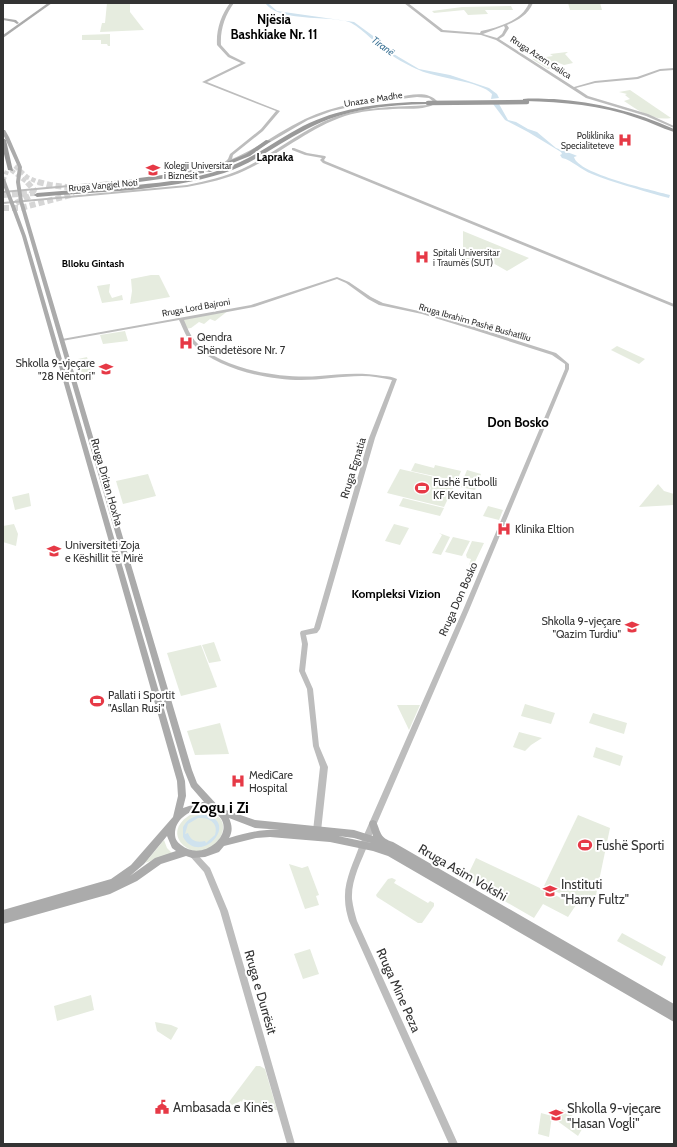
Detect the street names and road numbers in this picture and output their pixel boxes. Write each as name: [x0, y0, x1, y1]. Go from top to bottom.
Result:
street label: Rruga Azem Galica: [508, 33, 574, 81]
street label: Unaza e Madhe: [343, 89, 403, 109]
street label: Rruga Vangjel Noti: [68, 176, 138, 195]
street label: Rruga Lord Bajroni: [161, 296, 231, 319]
street label: Rruga Ibrahim Pashë Bushatlliu: [418, 301, 533, 343]
street label: Rruga Egnatia: [337, 435, 369, 500]
street label: Rruga Dritan Hoxha: [88, 437, 126, 528]
street label: Rruga Don Bosko: [435, 560, 481, 638]
street label: Rruga Asim Vokshi: [416, 840, 510, 904]
street label: Rruga Mine Peza: [373, 945, 425, 1035]
street label: Rruga e Durrësit: [241, 948, 281, 1037]

